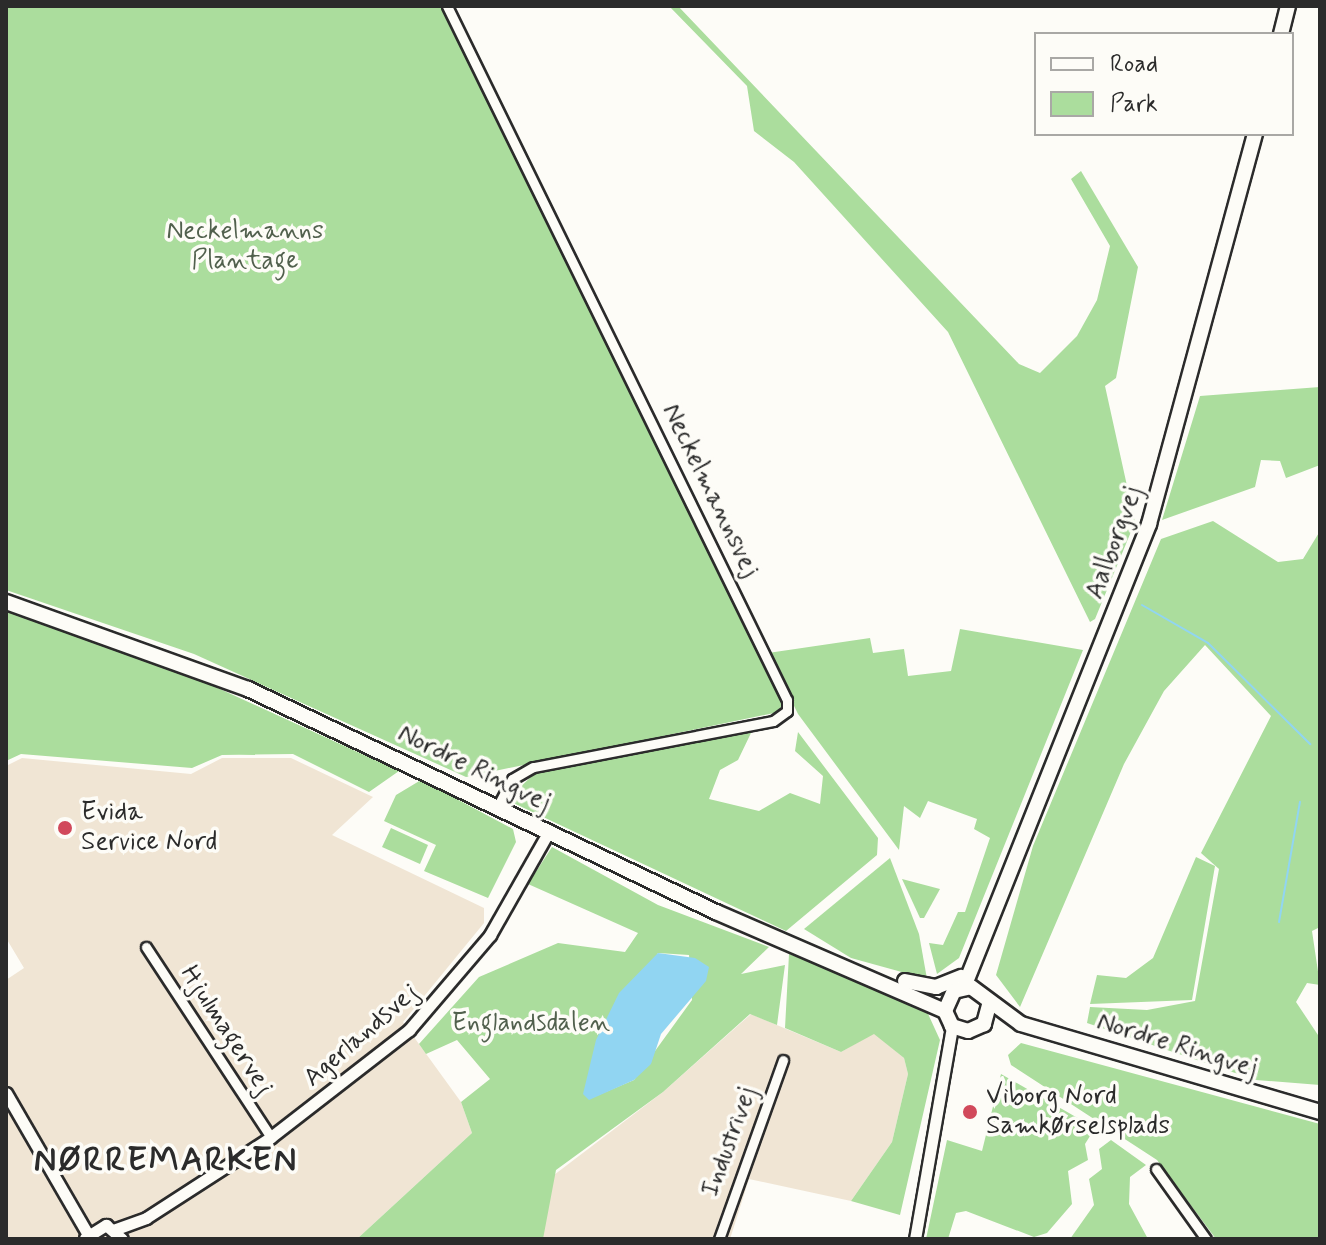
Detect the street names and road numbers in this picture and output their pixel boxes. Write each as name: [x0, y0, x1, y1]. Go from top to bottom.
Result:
street label: Neckelmannsvej: [654, 399, 766, 583]
street label: Aalborgvej: [1080, 482, 1150, 604]
street label: Nordre Ringvej: [394, 719, 554, 819]
street label: Hjulmagervej: [172, 960, 280, 1102]
street label: Agerlandsvej: [298, 978, 426, 1094]
street label: Nordre Ringvej: [1094, 1007, 1260, 1085]
street label: Industrivej: [696, 1083, 764, 1201]

